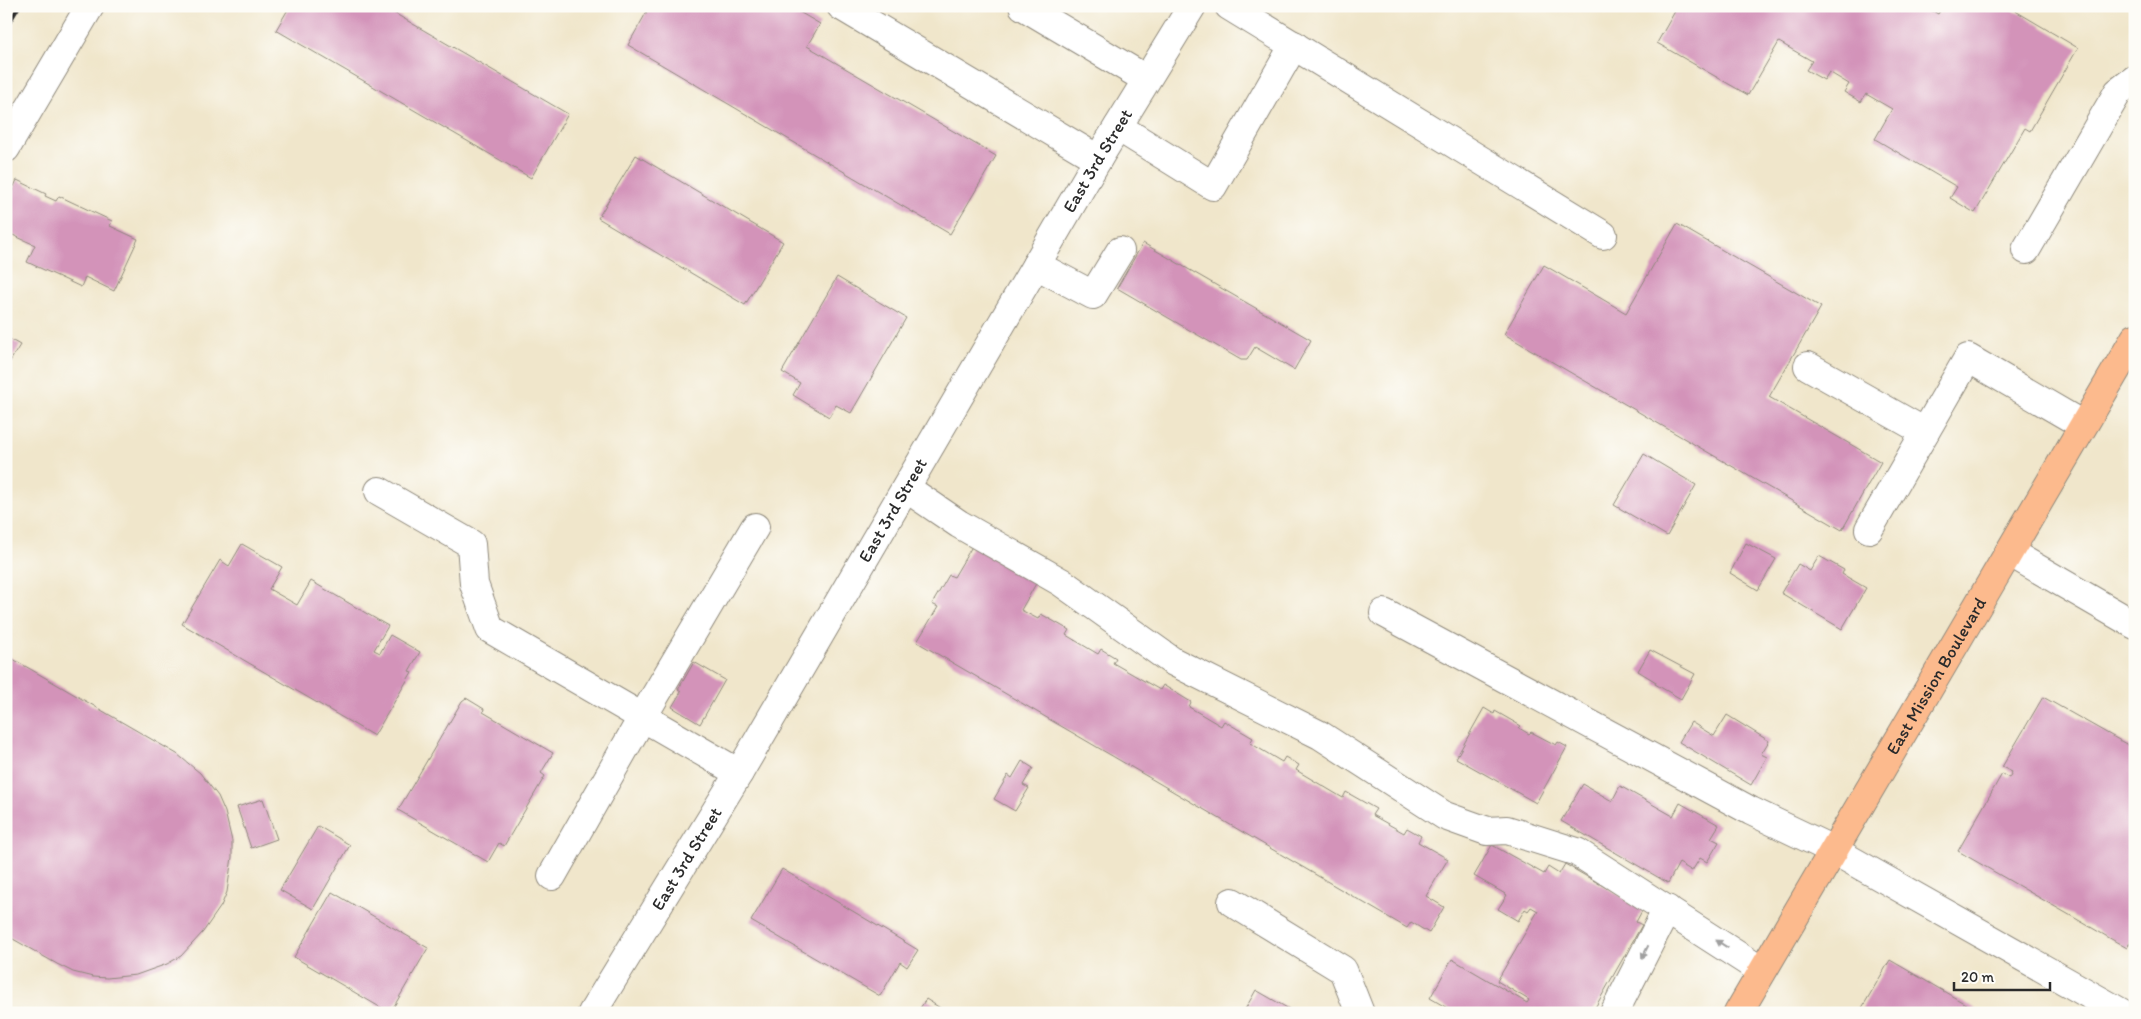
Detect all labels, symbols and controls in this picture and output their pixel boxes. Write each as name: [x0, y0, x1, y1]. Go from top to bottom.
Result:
street label: East 3rd Street: [1058, 105, 1137, 217]
street label: East 3rd Street: [854, 454, 932, 566]
street label: East Mission Boulevard: [1881, 593, 1991, 759]
street label: East 3rd Street: [647, 803, 727, 914]
one-way arrow: [1715, 939, 1728, 949]
one-way arrow: [1641, 945, 1649, 959]
scale bar: [1954, 959, 2050, 991]
text: 20 m: [1961, 968, 1995, 986]

